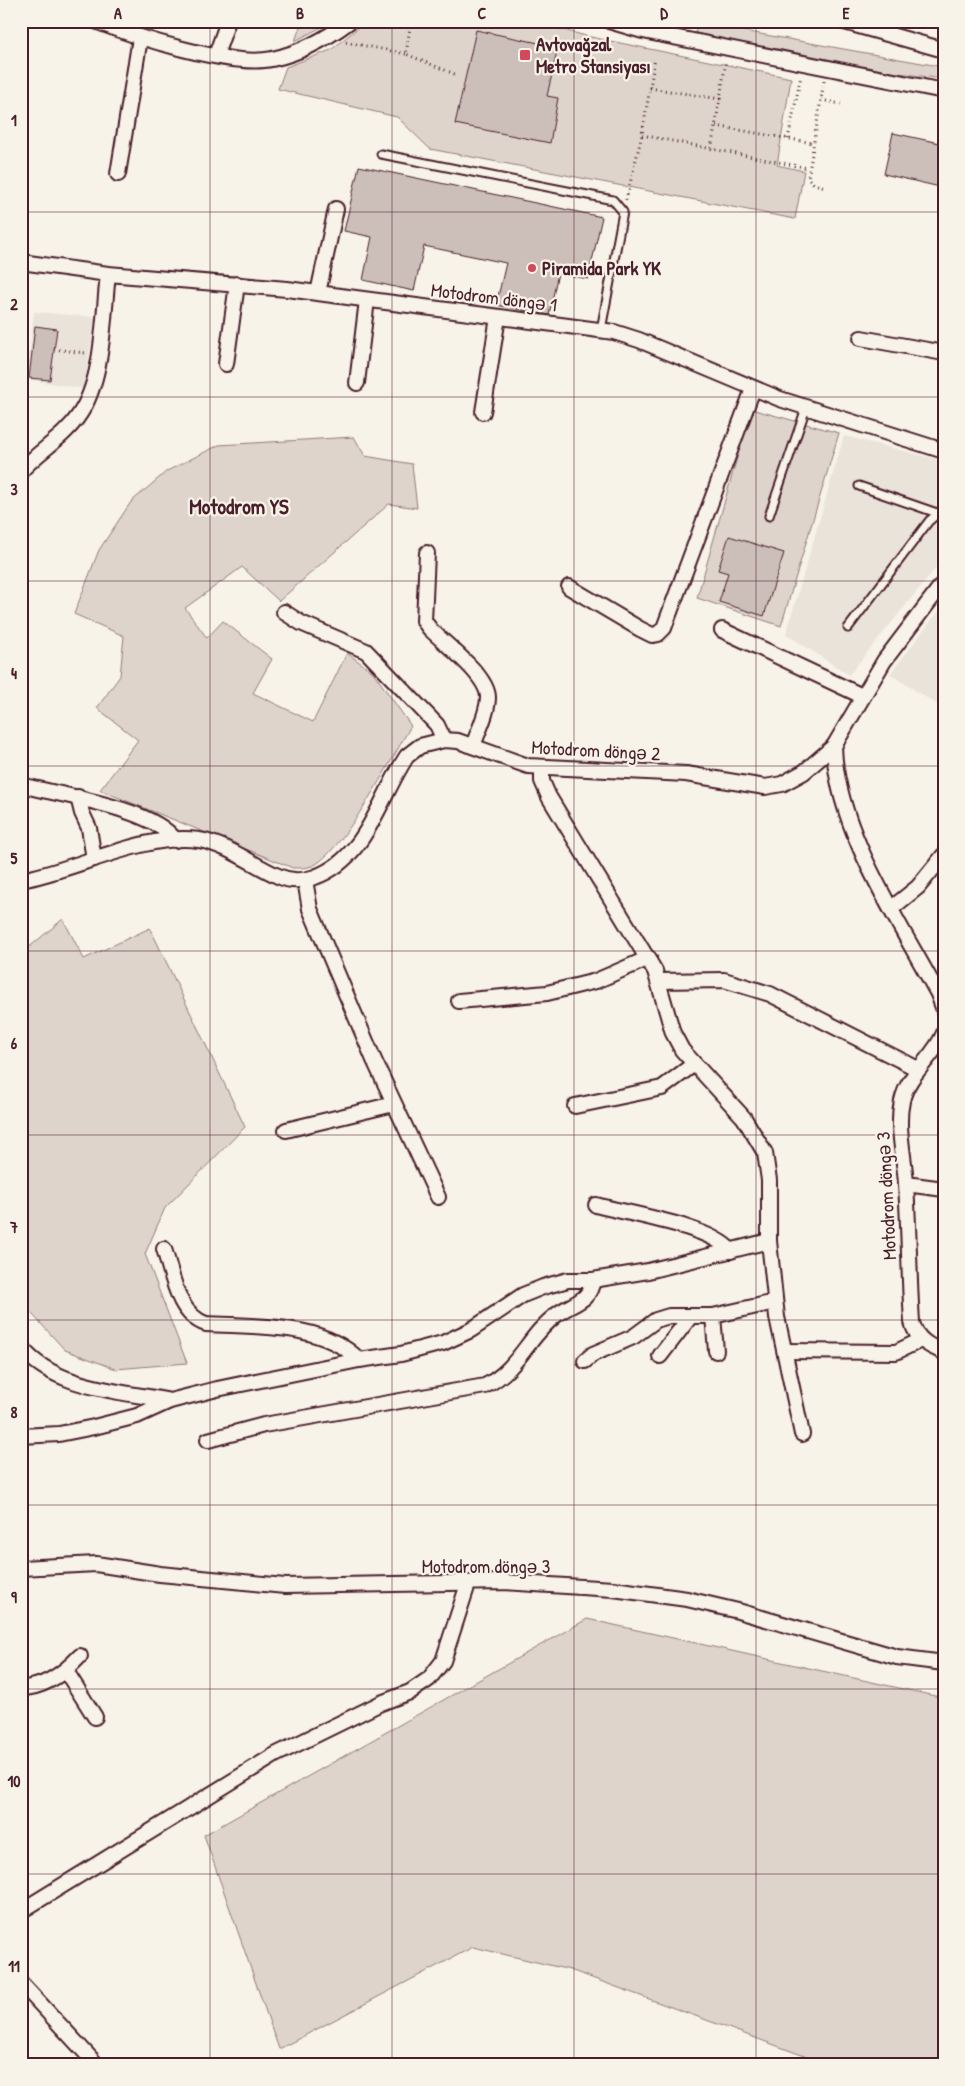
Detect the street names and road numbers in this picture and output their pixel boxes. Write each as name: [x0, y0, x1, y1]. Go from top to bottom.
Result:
street label: Motodrom döngə 1: [429, 276, 559, 318]
street label: Motodrom döngə 2: [531, 734, 661, 766]
street label: Motodrom döngə 3: [870, 1131, 902, 1261]
street label: Motodrom döngə 3: [422, 1553, 550, 1579]

